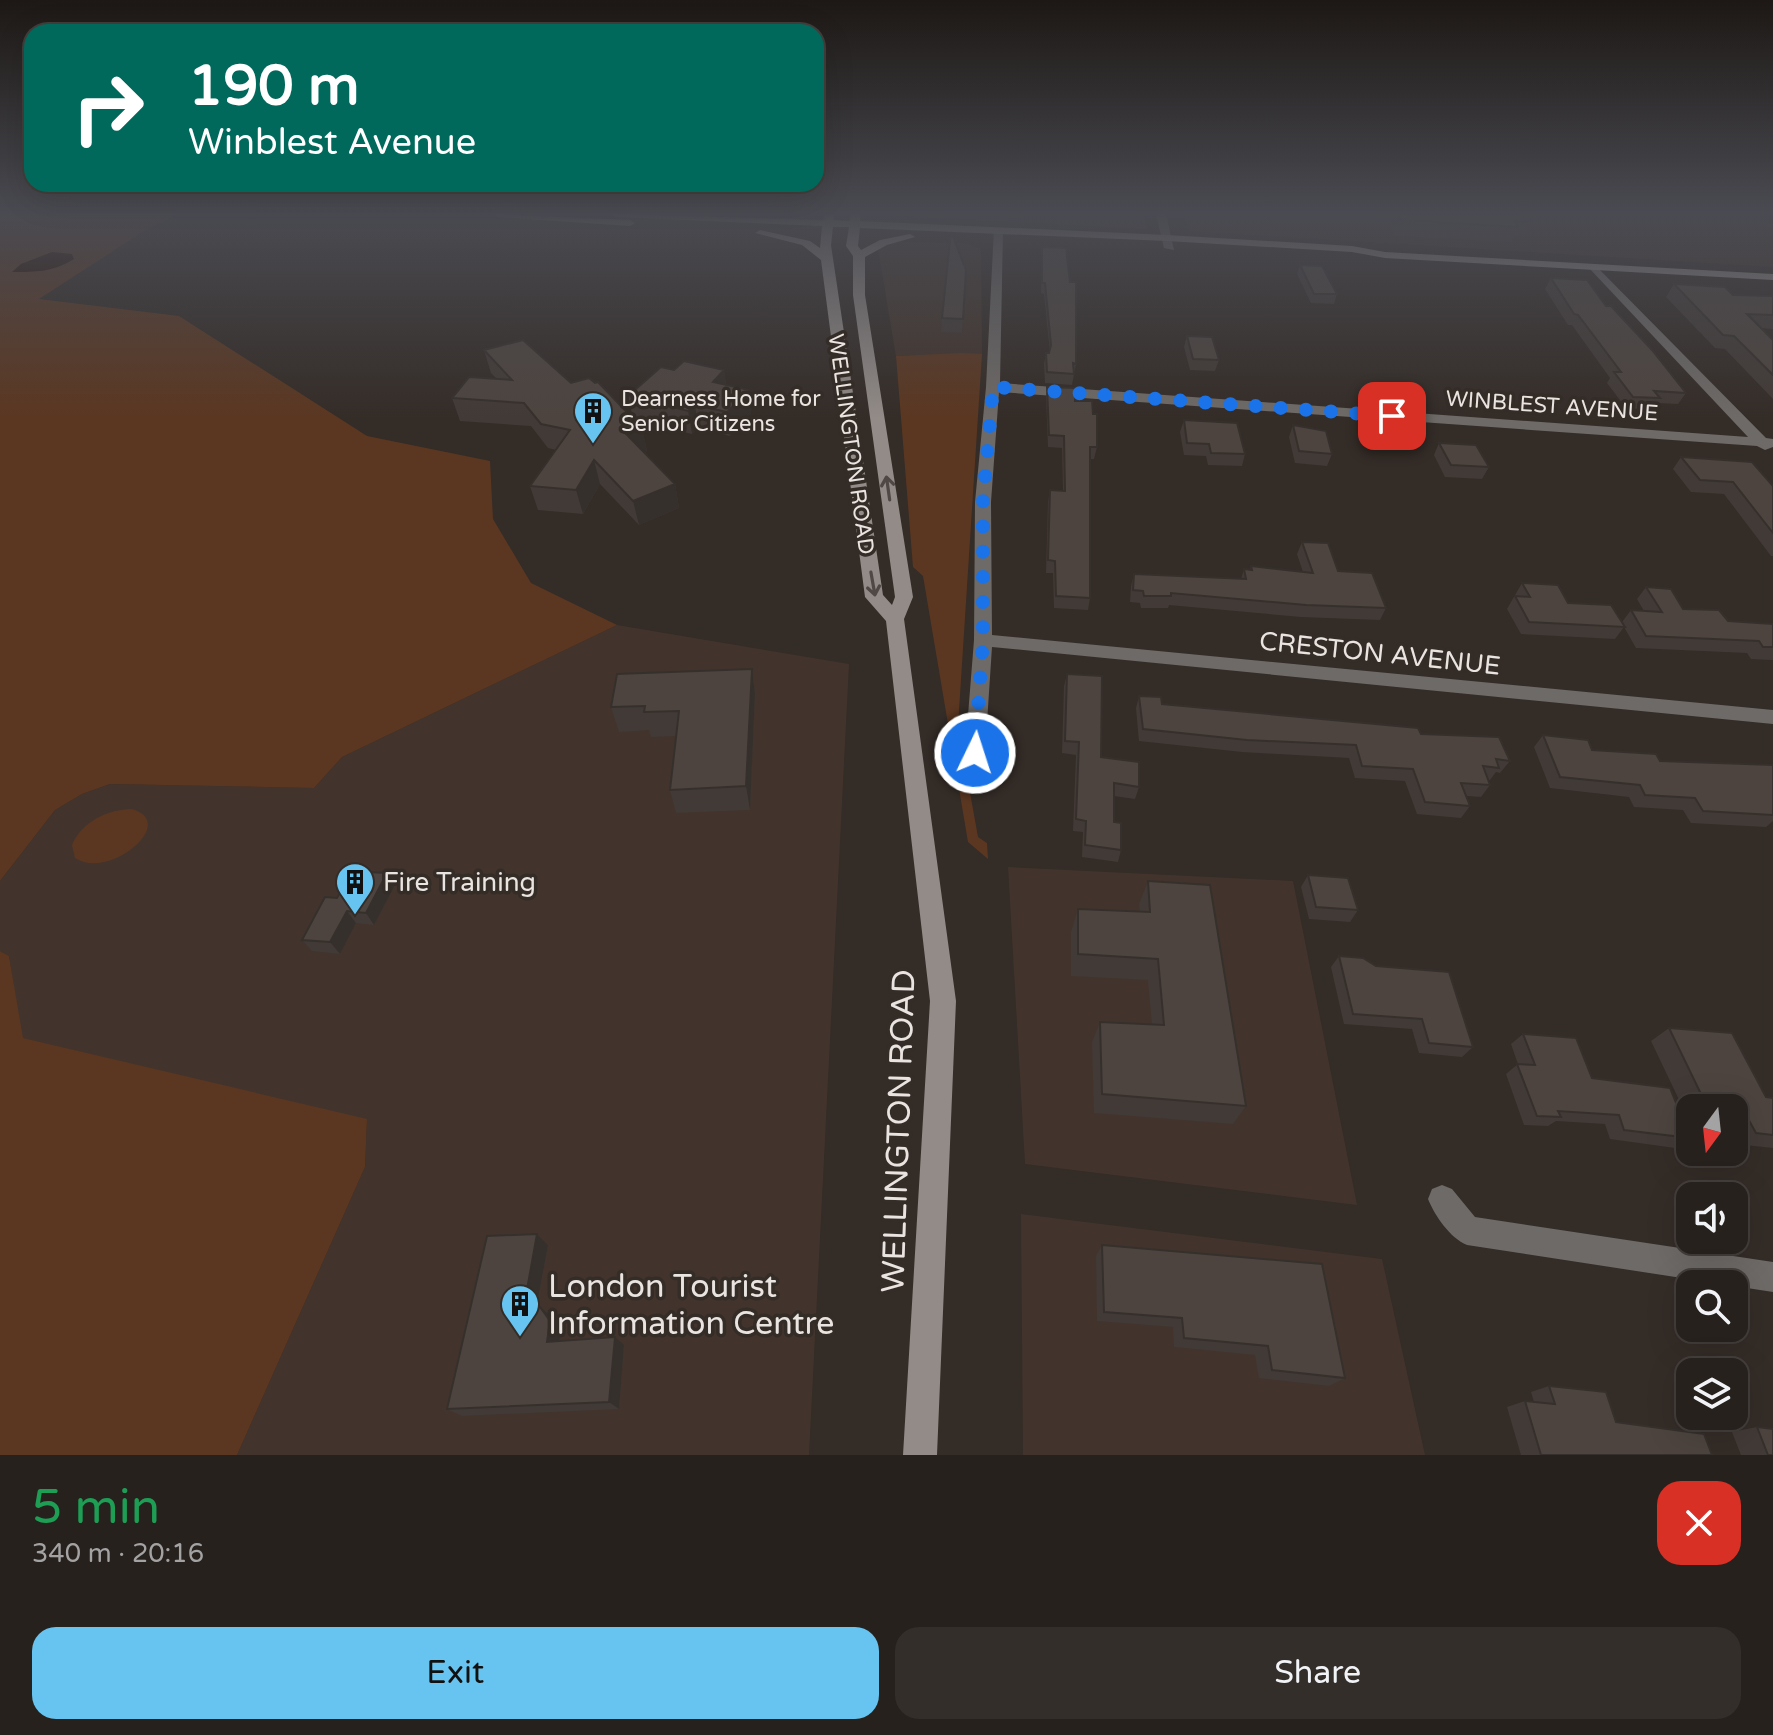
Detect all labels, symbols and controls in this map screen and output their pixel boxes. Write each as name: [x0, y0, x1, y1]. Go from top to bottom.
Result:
text: 190 m: [188, 53, 359, 120]
icon: right: [56, 56, 160, 160]
text: Winblest Avenue: [188, 121, 476, 164]
street label: WELLINGTON ROAD: [823, 332, 879, 556]
pin: [1358, 382, 1426, 450]
place label: Dearness Home for Senior Citizens: [621, 386, 821, 437]
street label: WINBLEST AVENUE: [1445, 386, 1659, 426]
building icon: Dearness Home for Senior Citizens: [572, 390, 614, 445]
icon: arrive: [1370, 394, 1414, 438]
one-way arrow: [880, 475, 895, 501]
one-way arrow: [866, 571, 881, 597]
street label: CRESTON AVENUE: [1258, 625, 1502, 682]
position arrow: [933, 711, 1017, 795]
building icon: Fire Training: [334, 861, 376, 916]
place label: Fire Training: [383, 867, 536, 898]
street label: WELLINGTON ROAD: [874, 969, 924, 1293]
north arrow: [1676, 1094, 1748, 1166]
map controls: [1676, 1094, 1748, 1430]
button: sound: [1676, 1182, 1748, 1254]
place label: London Tourist Information Centre: [548, 1268, 834, 1343]
button: search: [1676, 1270, 1748, 1342]
building icon: London Tourist Information Centre: [499, 1283, 541, 1338]
button: layers: [1676, 1358, 1748, 1430]
text: 5 min: [32, 1479, 160, 1537]
button: close: [1657, 1481, 1741, 1565]
text: 340 m · 20:16: [32, 1538, 204, 1569]
button: Exit: [32, 1627, 879, 1719]
button: Share: [895, 1627, 1741, 1719]

